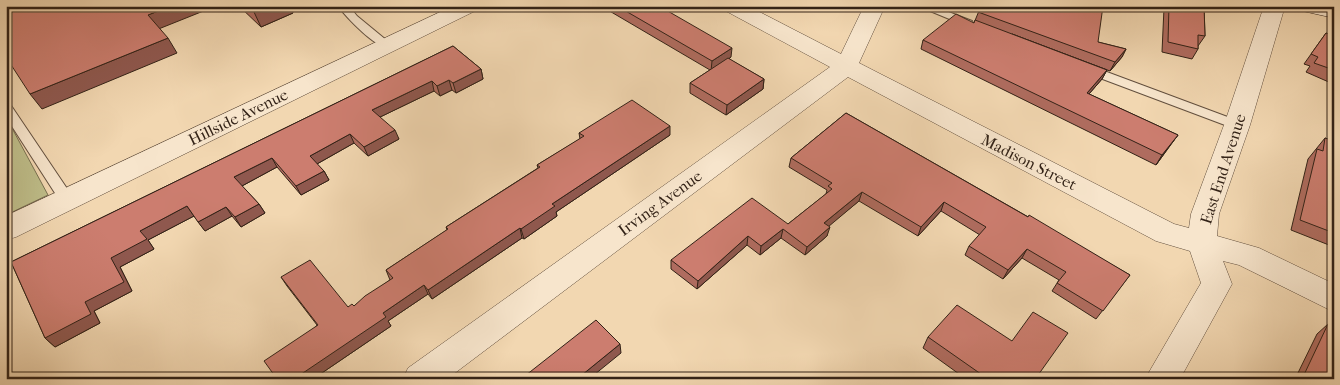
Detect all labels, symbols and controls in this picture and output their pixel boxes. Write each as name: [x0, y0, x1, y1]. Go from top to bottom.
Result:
street label: Hillside Avenue: [185, 85, 291, 149]
street label: East End Avenue: [1196, 111, 1250, 227]
street label: Madison Street: [978, 130, 1080, 194]
street label: Irving Avenue: [614, 166, 706, 240]

